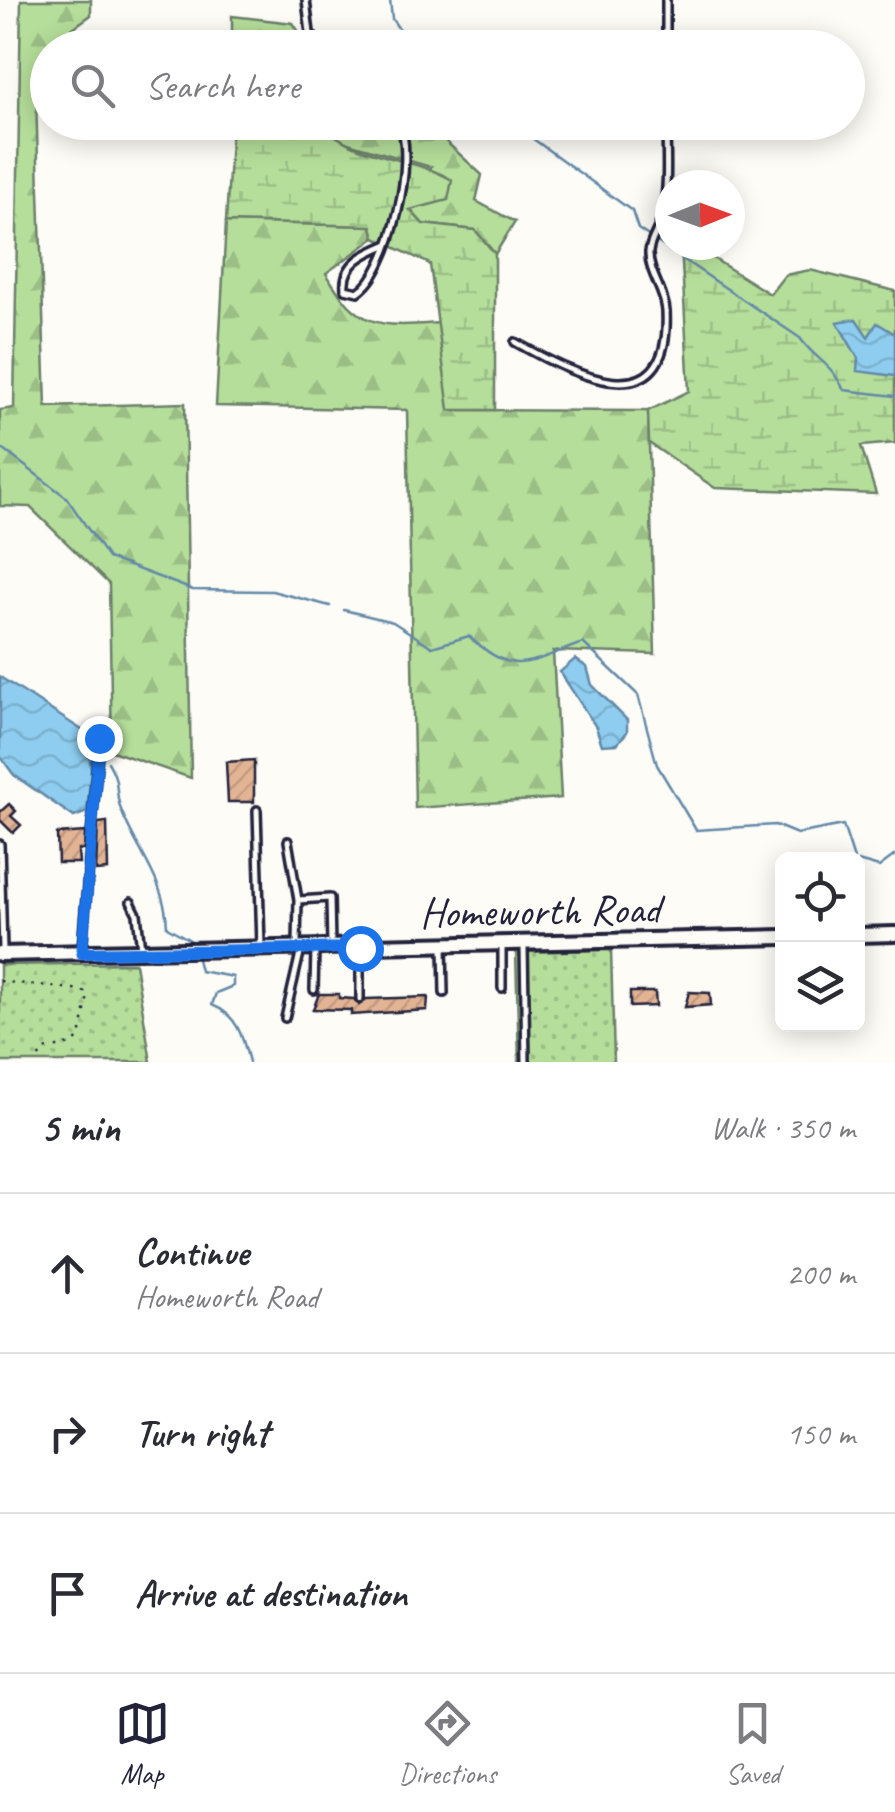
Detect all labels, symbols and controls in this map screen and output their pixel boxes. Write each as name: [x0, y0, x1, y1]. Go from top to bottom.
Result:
search box: [30, 30, 865, 140]
icon: search: [65, 58, 120, 113]
text: Search here: [145, 62, 300, 109]
north arrow: [655, 170, 745, 260]
route end: [77, 716, 123, 762]
map controls: [775, 852, 865, 1032]
button: locate: [775, 852, 865, 942]
street label: Homeworth Road: [419, 882, 666, 940]
route start: [338, 926, 384, 972]
button: layers: [775, 942, 865, 1032]
text: 5 min: [40, 1101, 120, 1154]
text: Walk · 350 m: [711, 1107, 855, 1148]
text: Continue: [135, 1229, 249, 1276]
icon: ahead: [40, 1246, 95, 1301]
text: 200 m: [786, 1253, 855, 1294]
text: Homeworth Road: [135, 1276, 318, 1317]
icon: right: [40, 1406, 95, 1461]
text: Turn right: [135, 1410, 269, 1457]
text: 150 m: [786, 1413, 855, 1454]
icon: arrive: [40, 1566, 95, 1621]
text: Arrive at destination: [135, 1570, 407, 1617]
tab: Map: [115, 1696, 170, 1791]
tab: Directions: [399, 1696, 496, 1791]
tab: Saved: [725, 1696, 780, 1791]

